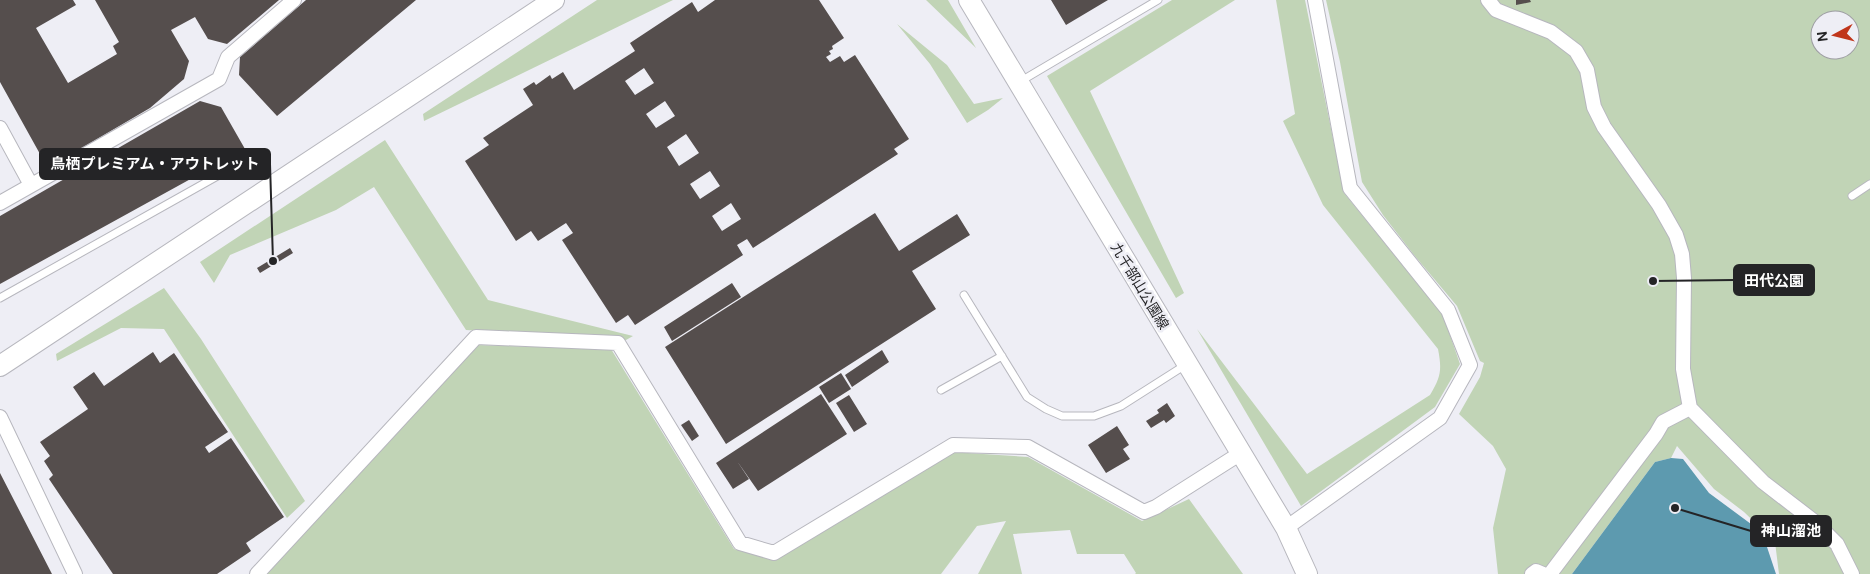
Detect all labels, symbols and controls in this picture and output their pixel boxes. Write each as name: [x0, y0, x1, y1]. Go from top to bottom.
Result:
north arrow: [1810, 10, 1860, 60]
text: N: [1813, 30, 1832, 43]
callout: 鳥栖プレミアム・アウトレット: [40, 149, 270, 179]
text: 鳥栖プレミアム・アウトレット: [51, 154, 259, 174]
street label: 九千部山公園線: [1107, 239, 1173, 333]
callout: 田代公園: [1734, 265, 1814, 295]
text: 田代公園: [1744, 271, 1804, 291]
callout: 神山溜池: [1751, 516, 1831, 546]
text: 神山溜池: [1760, 521, 1821, 541]

